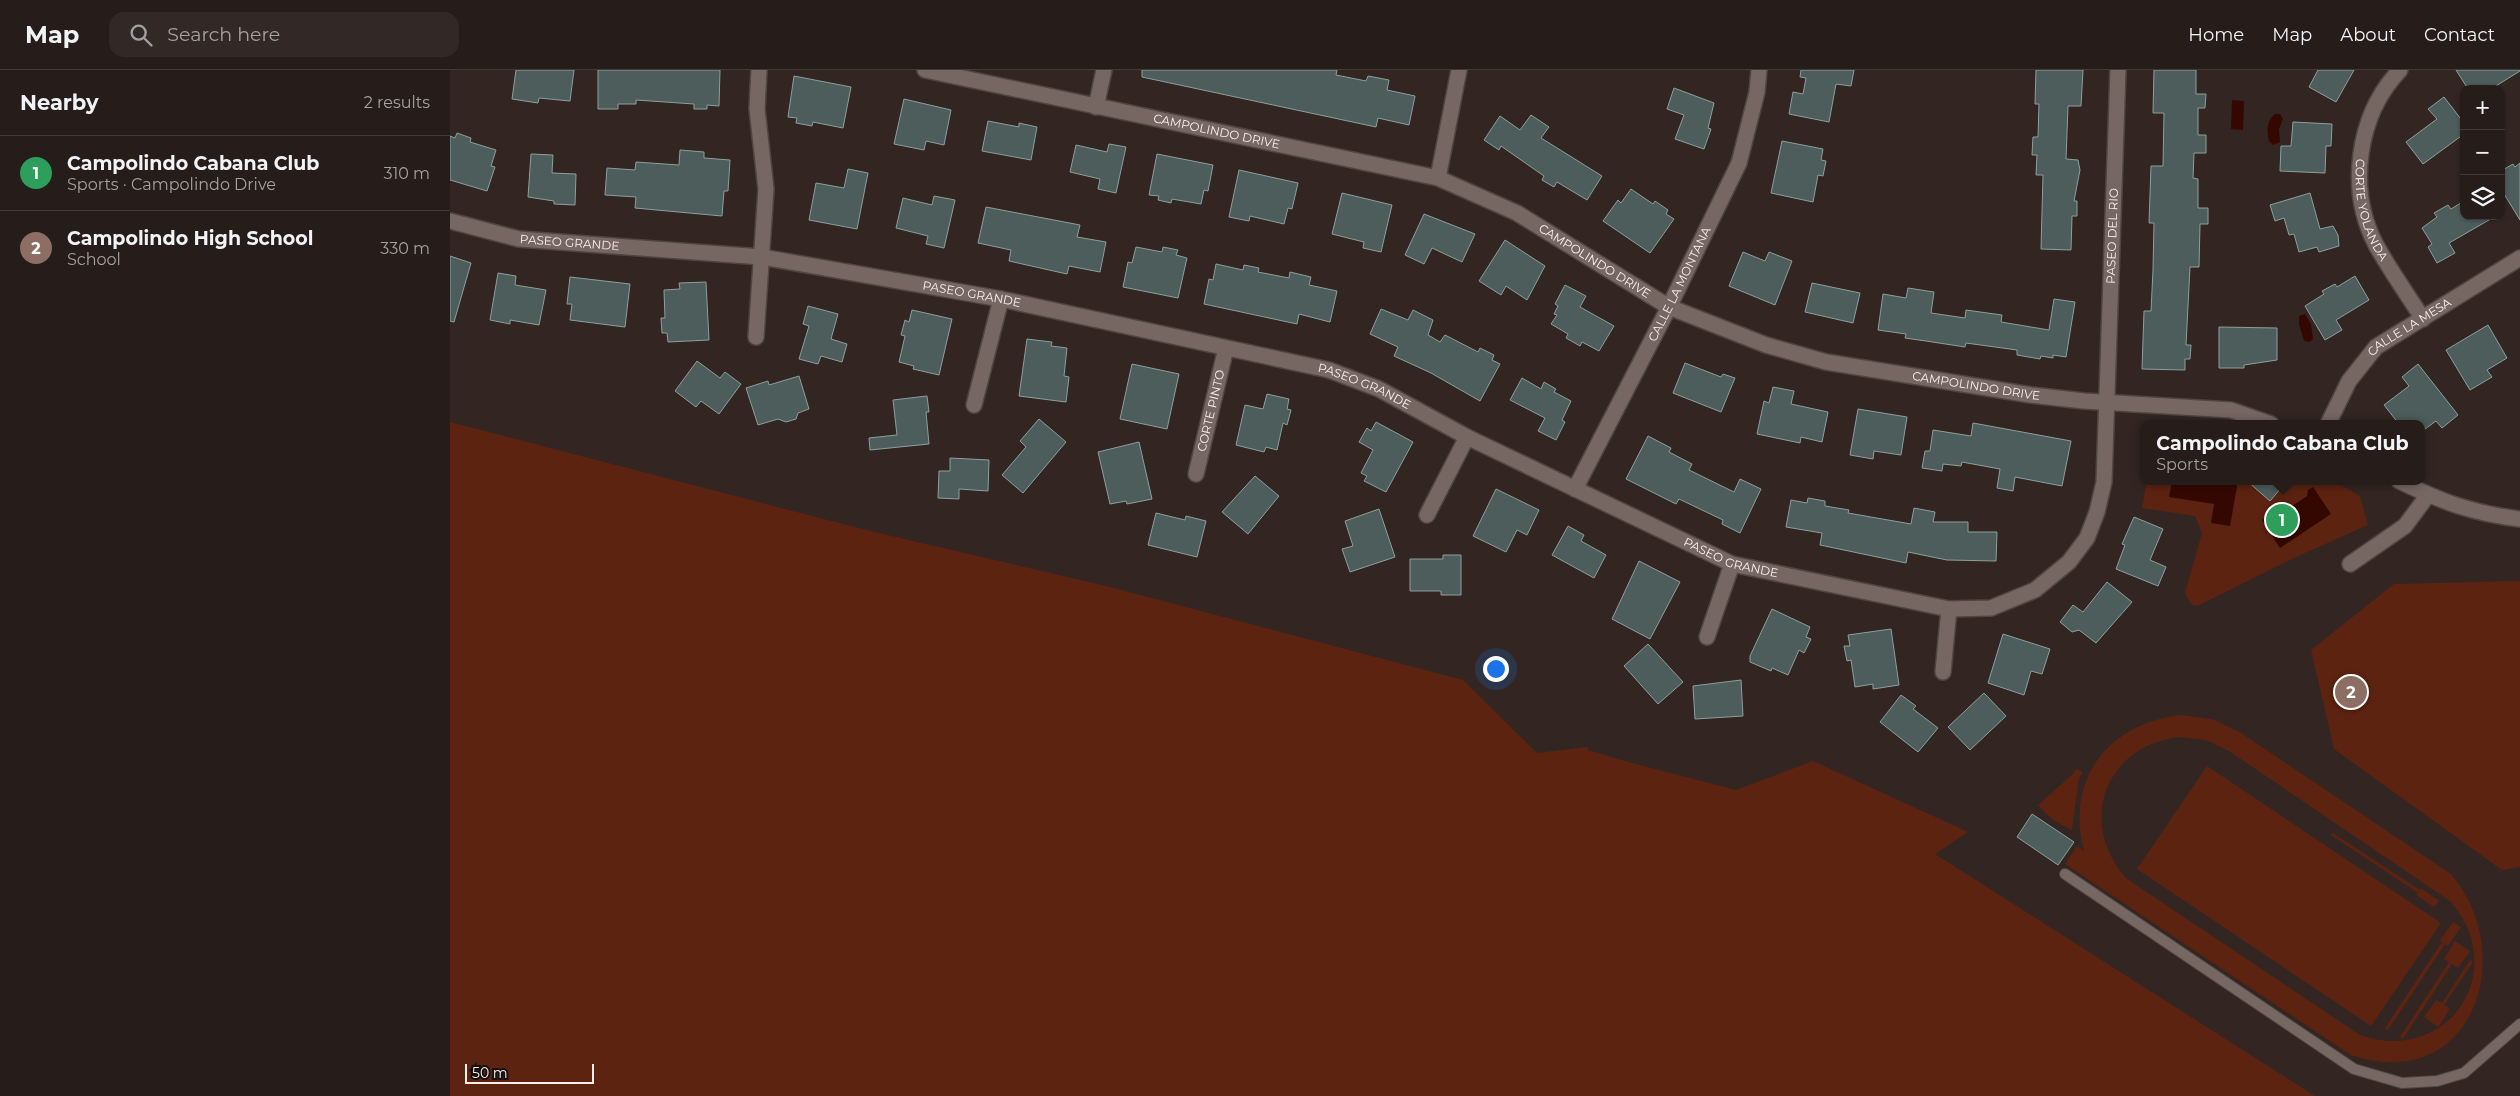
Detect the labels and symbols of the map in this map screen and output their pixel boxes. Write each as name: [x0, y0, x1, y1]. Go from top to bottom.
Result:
street label: CAMPOLINDO DRIVE: [1152, 110, 1281, 152]
street label: CORTE YOLANDA: [2352, 158, 2392, 264]
street label: PASEO DEL RIO: [2103, 188, 2121, 284]
street label: CAMPOLINDO DRIVE: [1536, 220, 1654, 301]
street label: CALLE LA MONTANA: [1645, 224, 1714, 344]
street label: PASEO GRANDE: [519, 231, 620, 253]
street label: PASEO GRANDE: [922, 277, 1022, 310]
street label: CALLE LA MESA: [2364, 294, 2454, 359]
street label: PASEO GRANDE: [1317, 360, 1414, 412]
street label: CORTE PINTO: [1194, 368, 1228, 453]
street label: CAMPOLINDO DRIVE: [1911, 368, 2041, 403]
pin: 1: [2266, 501, 2298, 539]
street label: PASEO GRANDE: [1682, 534, 1780, 580]
your location: [1483, 656, 1509, 682]
pin: 2: [2335, 673, 2367, 711]
scale bar: [465, 1061, 594, 1084]

